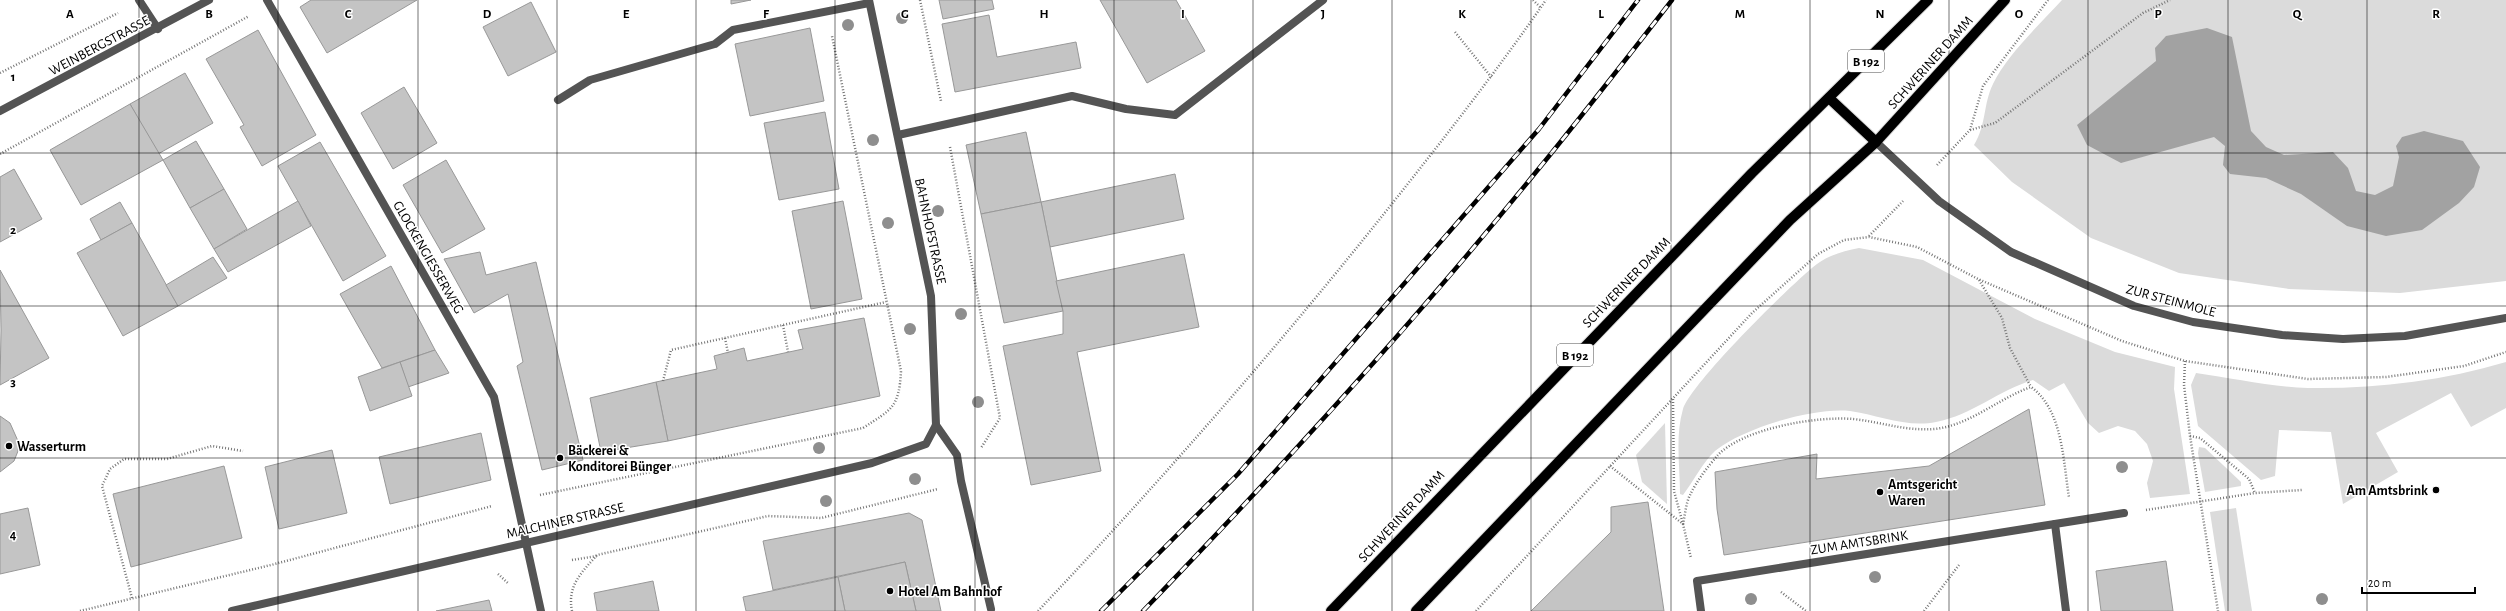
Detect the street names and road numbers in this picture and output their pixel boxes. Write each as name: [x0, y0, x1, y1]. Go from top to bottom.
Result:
street label: WEINBERGSTRASSE: [46, 11, 152, 79]
street label: SCHWERINER DAMM: [1886, 14, 1976, 112]
road number: B 192: [1848, 50, 1884, 72]
street label: BAHNHOFSTRASSE: [912, 177, 948, 286]
street label: GLOCKENGIESSERWEG: [390, 199, 466, 316]
street label: SCHWERINER DAMM: [1580, 235, 1673, 331]
street label: ZUR STEINMOLE: [2124, 282, 2217, 320]
road number: B 192: [1557, 344, 1593, 366]
street label: SCHWERINER DAMM: [1356, 468, 1448, 565]
street label: MALCHINER STRASSE: [505, 501, 626, 541]
street label: ZUM AMTSBRINK: [1810, 528, 1909, 558]

